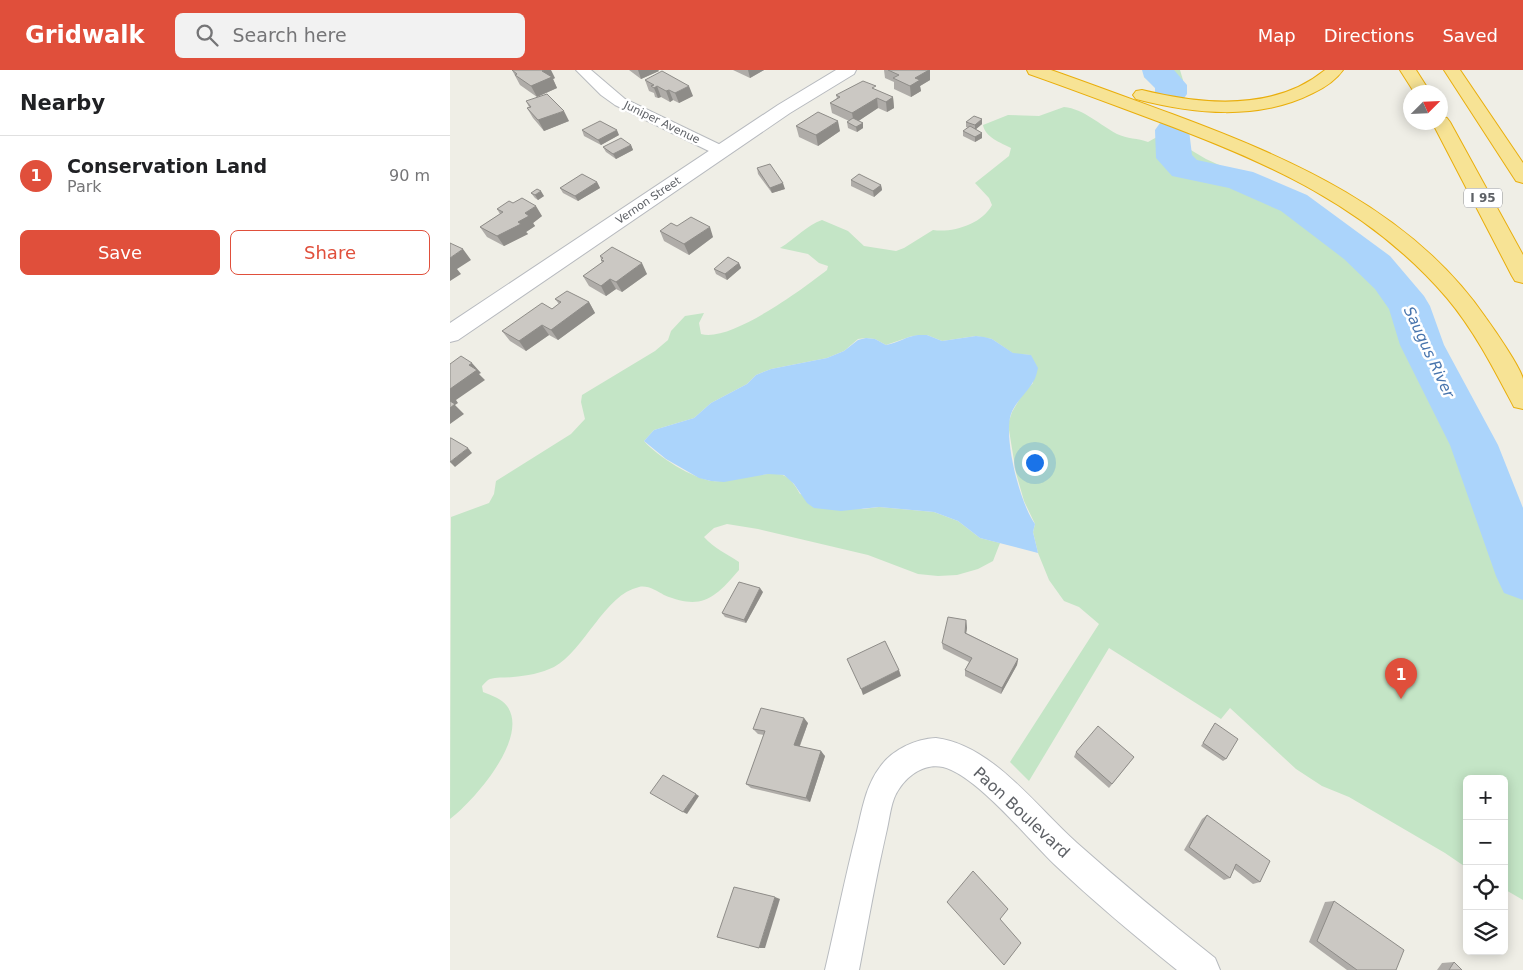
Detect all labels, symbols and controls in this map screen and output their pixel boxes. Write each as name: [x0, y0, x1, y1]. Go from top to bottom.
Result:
search box: [175, 13, 525, 58]
text: Gridwalk: [25, 21, 145, 49]
icon: search: [193, 21, 221, 49]
text: Search here: [233, 24, 347, 46]
text: Map: [1258, 25, 1296, 46]
text: Directions: [1324, 25, 1414, 46]
text: Saved: [1442, 25, 1498, 46]
north arrow: [1403, 85, 1448, 130]
text: Nearby: [20, 91, 105, 115]
street label: Juniper Avenue: [621, 98, 702, 147]
text: Conservation Land: [67, 155, 267, 177]
text: 1: [30, 166, 42, 185]
text: 90 m: [389, 166, 430, 185]
street label: Vernon Street: [613, 174, 684, 227]
text: Park: [67, 177, 102, 196]
road number: I 95: [1464, 189, 1502, 208]
button: Save: [20, 230, 220, 275]
button: Share: [230, 230, 430, 275]
water label: Saugus River: [1400, 303, 1458, 401]
your location: [1022, 450, 1048, 476]
pin: 1: [1385, 658, 1417, 699]
street label: Paon Boulevard: [970, 763, 1074, 862]
map controls: [1463, 775, 1508, 955]
button: +: [1463, 775, 1508, 820]
button: −: [1463, 820, 1508, 865]
button: locate: [1463, 865, 1508, 910]
button: layers: [1463, 910, 1508, 955]

